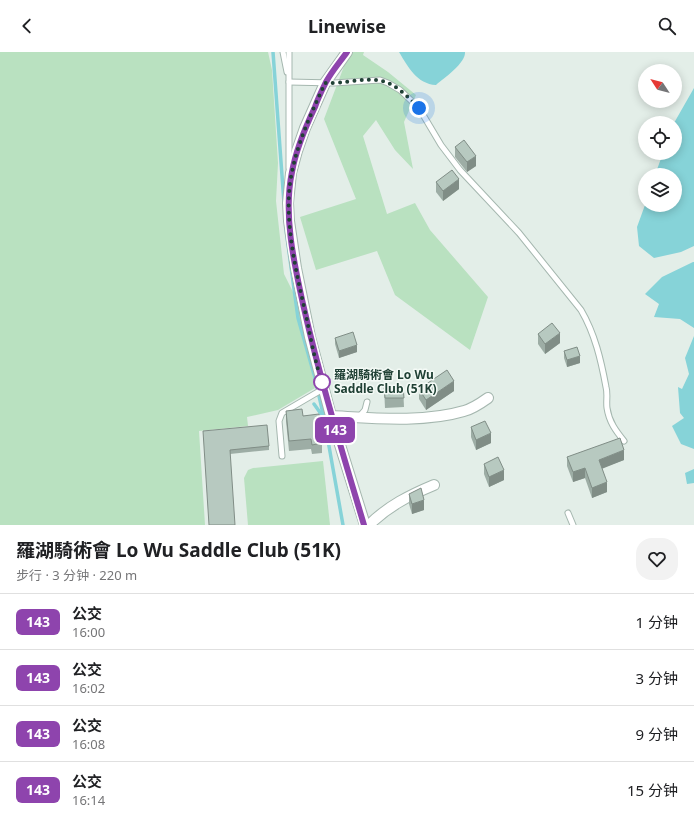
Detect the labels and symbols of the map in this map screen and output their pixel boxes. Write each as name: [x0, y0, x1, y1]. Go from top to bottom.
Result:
north arrow: [638, 64, 682, 108]
your location: [409, 98, 429, 118]
place label: 羅湖騎術會 Lo Wu Saddle Club (51K): [334, 366, 436, 397]
marker: 羅湖騎術會 Lo Wu Saddle Club (51K): [313, 373, 331, 391]
line badge: 143: [312, 417, 358, 443]

